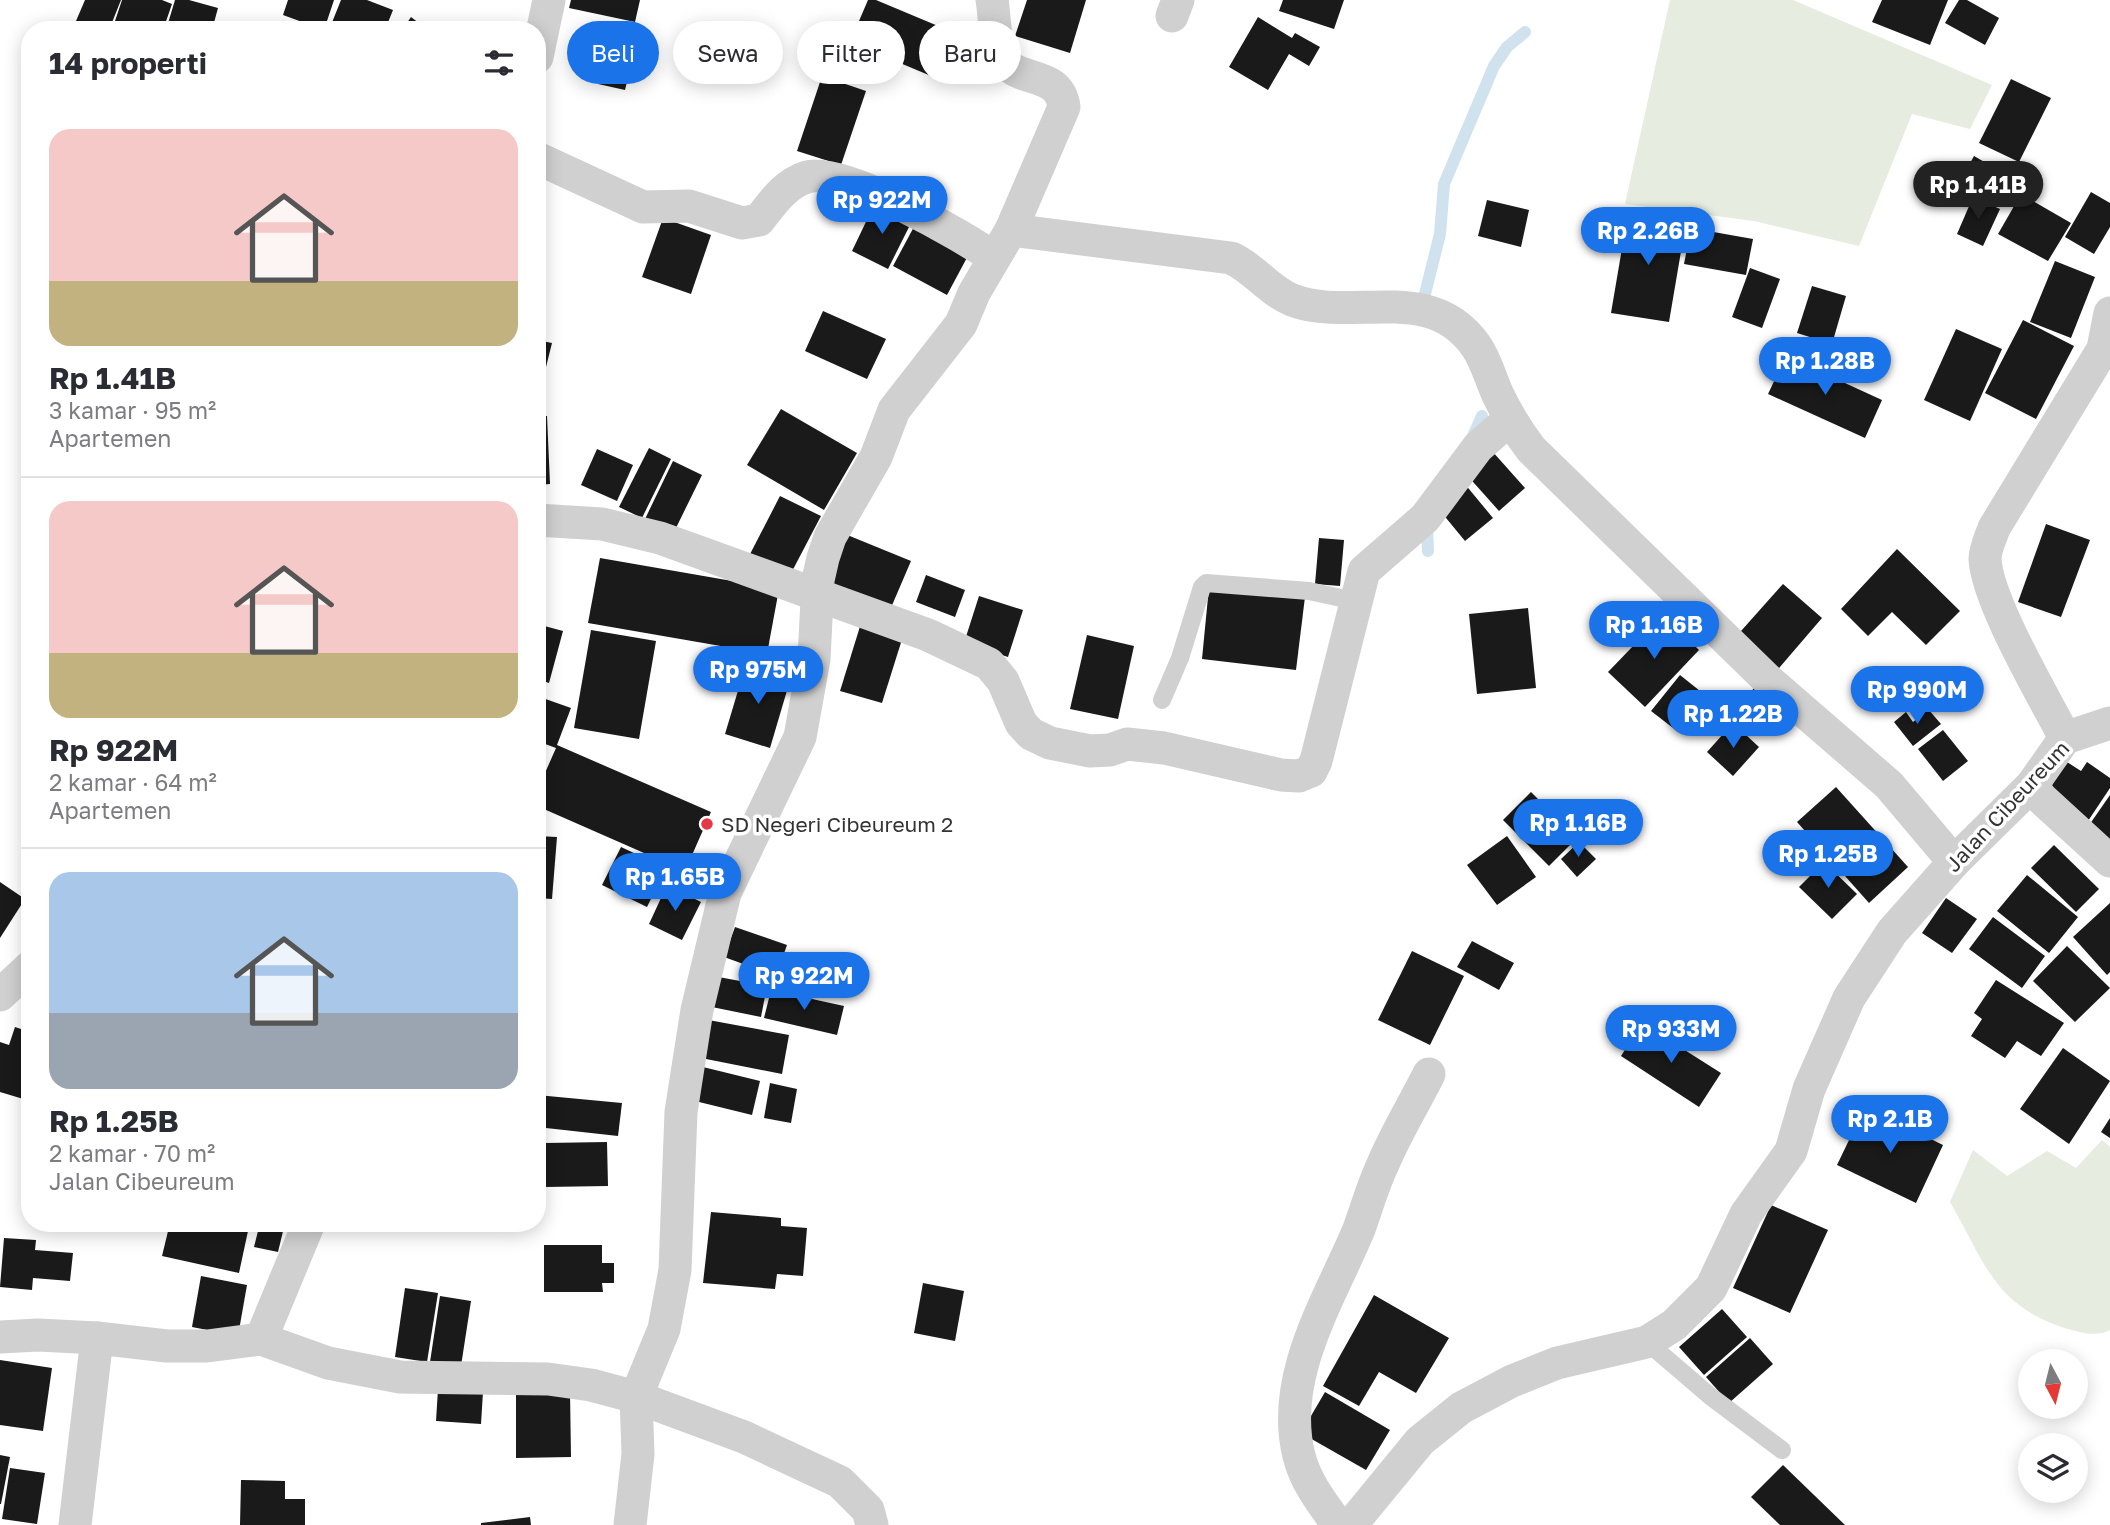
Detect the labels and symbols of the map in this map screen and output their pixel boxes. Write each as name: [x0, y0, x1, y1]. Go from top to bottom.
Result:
pin: Rp 1.41B: [1906, 162, 2050, 221]
pin: Rp 922M: [817, 176, 947, 236]
pin: Rp 2.26B: [1576, 208, 1720, 267]
pin: Rp 1.28B: [1753, 338, 1897, 397]
pin: Rp 1.16B: [1582, 602, 1726, 661]
pin: Rp 975M: [693, 646, 823, 706]
pin: Rp 990M: [1852, 666, 1982, 726]
pin: Rp 1.22B: [1661, 690, 1805, 750]
street label: Jalan Cibeureum: [1940, 735, 2074, 877]
pin: Rp 1.16B: [1506, 800, 1650, 859]
place label: SD Negeri Cibeureum 2: [721, 811, 953, 837]
marker: SD Negeri Cibeureum 2: [699, 816, 715, 832]
pin: Rp 1.25B: [1756, 830, 1900, 890]
pin: Rp 1.65B: [603, 853, 747, 913]
pin: Rp 922M: [739, 953, 869, 1012]
pin: Rp 933M: [1606, 1006, 1736, 1065]
pin: Rp 2.1B: [1825, 1096, 1955, 1155]
north arrow: [2018, 1349, 2088, 1419]

